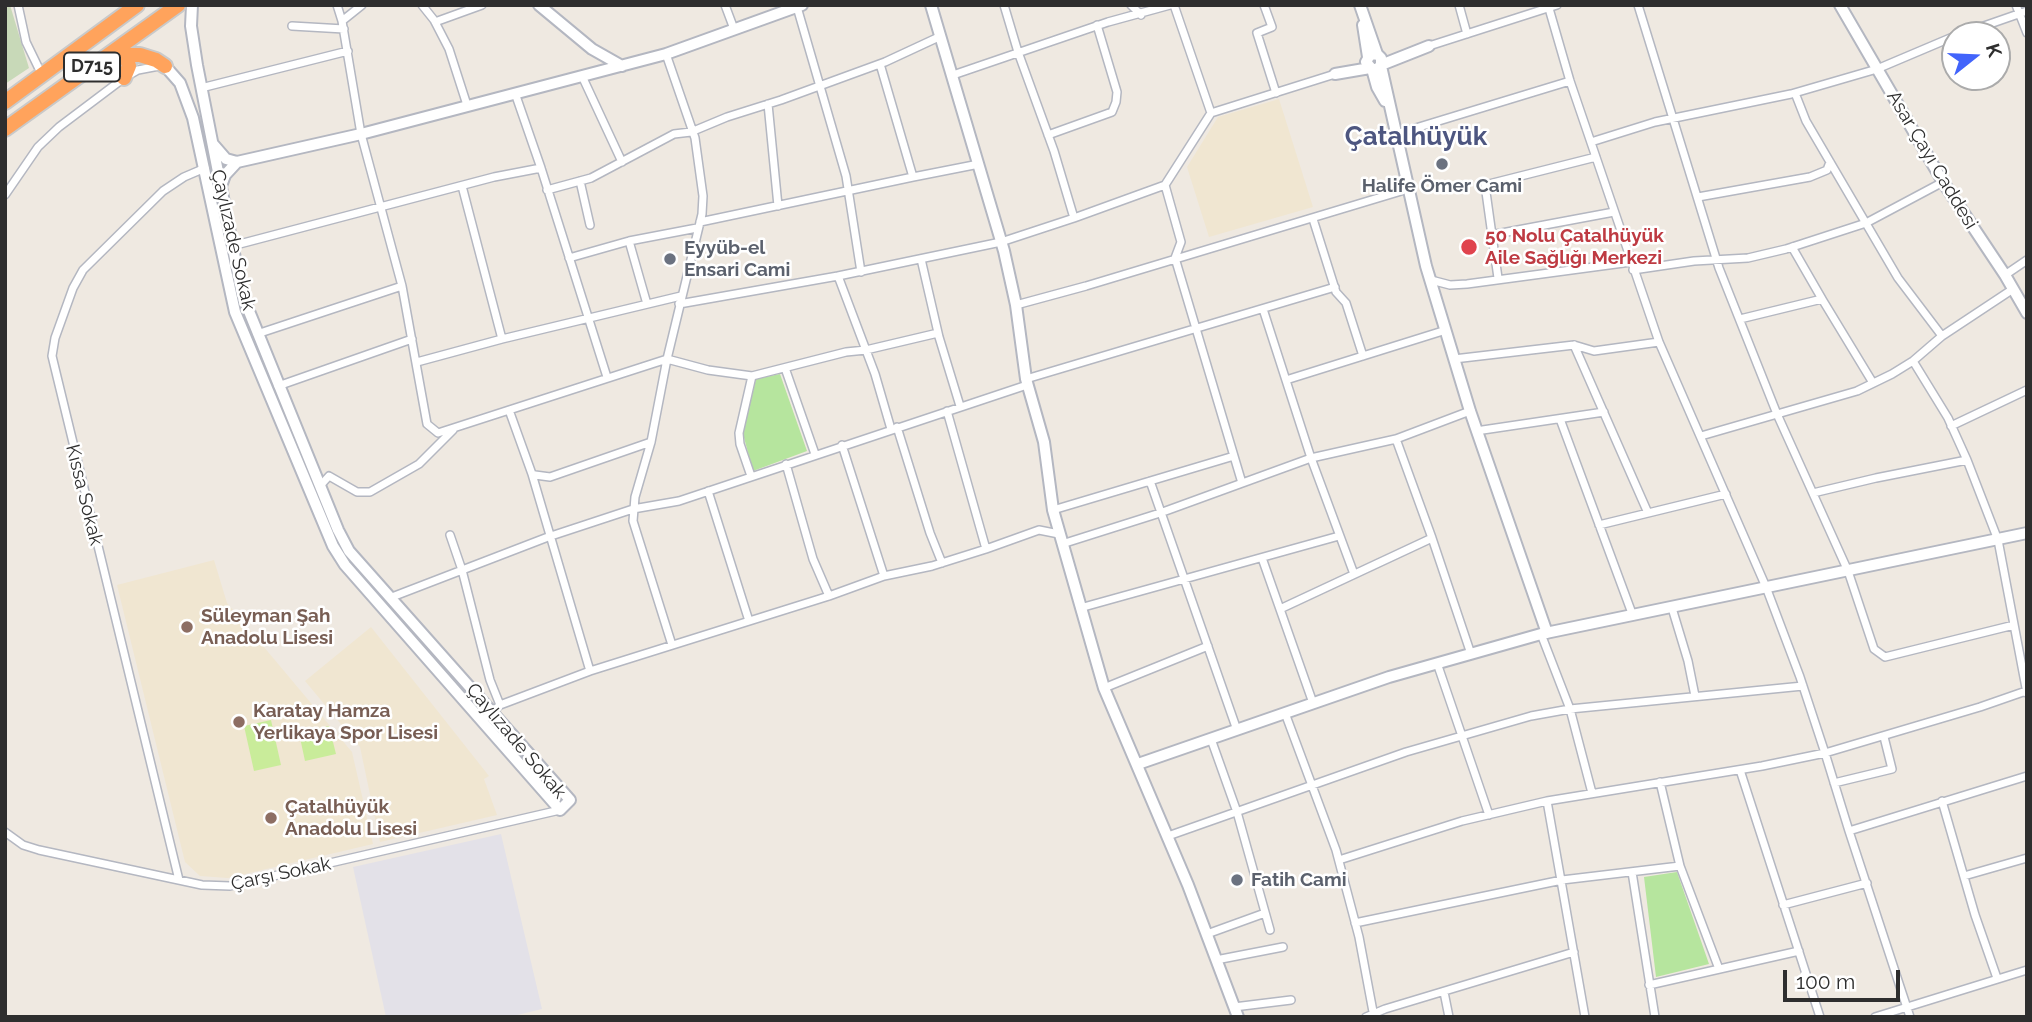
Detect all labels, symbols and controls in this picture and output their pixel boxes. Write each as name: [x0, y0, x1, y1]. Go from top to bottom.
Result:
north arrow: [1941, 21, 2011, 91]
text: K: [1982, 41, 2006, 60]
road number: D715: [64, 52, 120, 82]
street label: Asar Çayı Caddesi: [1882, 87, 1982, 233]
district label: Çatalhüyük: [1345, 121, 1487, 153]
marker: Halife Ömer Cami: [1434, 156, 1450, 172]
street label: Çaylızade Sokak: [206, 168, 260, 312]
place label: Halife Ömer Cami: [1362, 175, 1522, 197]
place label: 50 Nolu Çatalhüyük Aile Sağlığı Merkezi: [1485, 225, 1664, 269]
place label: Eyyüb-el Ensari Cami: [684, 237, 790, 281]
marker: 50 Nolu Çatalhüyük Aile Sağlığı Merkezi: [1459, 237, 1479, 257]
marker: Eyyüb-el Ensari Cami: [662, 251, 678, 267]
street label: Kıssa Sokak: [60, 442, 108, 548]
place label: Süleyman Şah Anadolu Lisesi: [201, 605, 333, 649]
marker: Süleyman Şah Anadolu Lisesi: [179, 619, 195, 635]
street label: Çaylızade Sokak: [461, 679, 571, 803]
place label: Karatay Hamza Yerlikaya Spor Lisesi: [253, 700, 438, 744]
marker: Karatay Hamza Yerlikaya Spor Lisesi: [231, 714, 247, 730]
place label: Çatalhüyük Anadolu Lisesi: [285, 796, 417, 840]
marker: Çatalhüyük Anadolu Lisesi: [263, 810, 279, 826]
street label: Çarşı Sokak: [229, 852, 333, 896]
place label: Fatih Cami: [1251, 869, 1347, 891]
marker: Fatih Cami: [1229, 872, 1245, 888]
scale bar: [1787, 956, 1904, 1000]
text: 100 m: [1796, 969, 1855, 994]

